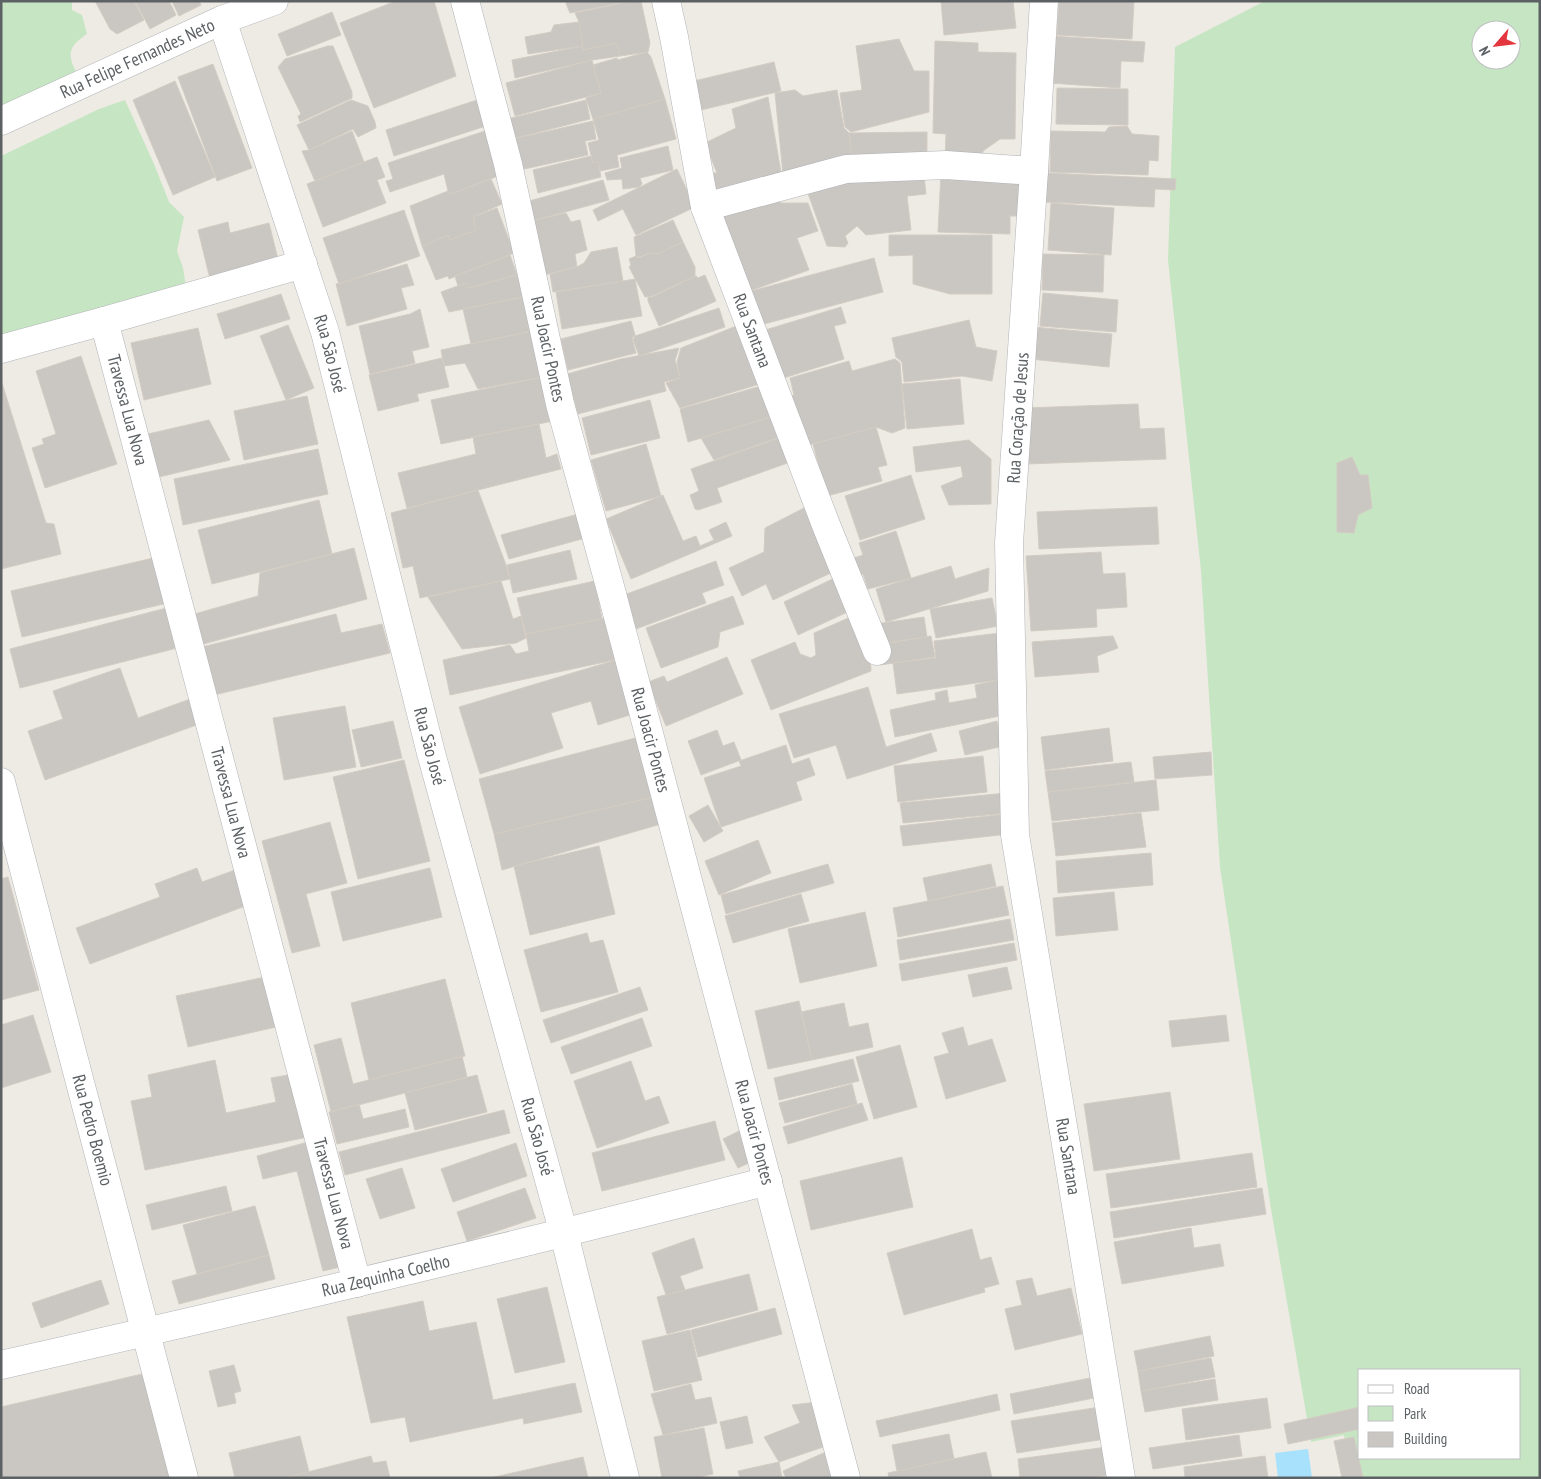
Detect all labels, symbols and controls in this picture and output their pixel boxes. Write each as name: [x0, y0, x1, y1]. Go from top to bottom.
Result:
street label: Rua Felipe Fernandes Neto: [56, 13, 218, 103]
north arrow: [1471, 20, 1521, 70]
text: N: [1475, 44, 1494, 59]
street label: Rua Santana: [728, 290, 777, 371]
street label: Rua Joacir Pontes: [526, 294, 571, 404]
street label: Rua São José: [309, 312, 352, 395]
street label: Travessa Lua Nova: [102, 352, 153, 468]
street label: Rua Coração de Jesus: [1001, 352, 1034, 484]
street label: Rua Joacir Pontes: [626, 685, 676, 795]
street label: Rua São José: [409, 705, 451, 788]
street label: Travessa Lua Nova: [206, 745, 257, 860]
street label: Rua Pedro Boemio: [67, 1072, 119, 1188]
street label: Rua Joacir Pontes: [730, 1077, 780, 1187]
street label: Rua São José: [516, 1095, 559, 1178]
street label: Rua Santana: [1051, 1116, 1086, 1197]
street label: Travessa Lua Nova: [308, 1135, 360, 1251]
street label: Rua Zequinha Coelho: [319, 1249, 452, 1302]
legend: [1358, 1369, 1521, 1459]
text: Road: [1404, 1379, 1430, 1398]
text: Park: [1404, 1404, 1426, 1423]
text: Building: [1404, 1429, 1447, 1448]

